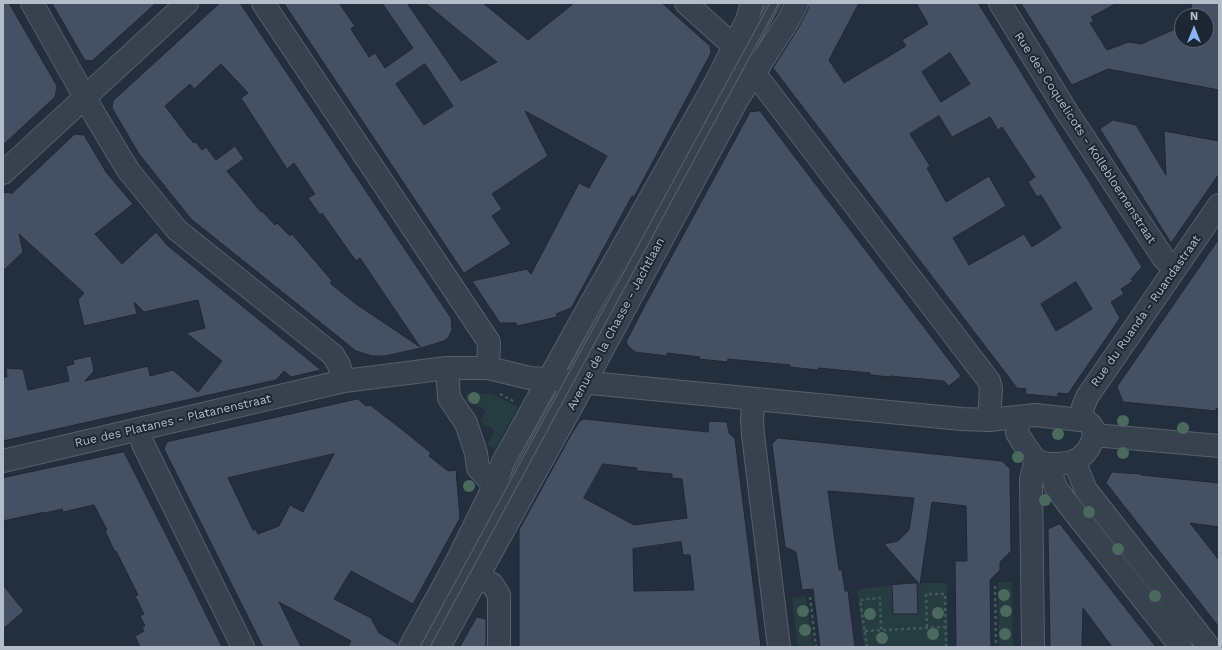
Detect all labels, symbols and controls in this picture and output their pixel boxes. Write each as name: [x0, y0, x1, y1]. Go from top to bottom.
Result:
north arrow: [1174, 8, 1214, 48]
text: N: [1190, 10, 1198, 23]
street label: Rue des Coquelicots - Kollebloemenstraat: [1011, 30, 1159, 246]
street label: Rue du Ruanda - Ruandastraat: [1088, 232, 1204, 390]
street label: Avenue de la Chasse - Jachtlaan: [564, 235, 668, 413]
street label: Rue des Platanes - Platanenstraat: [73, 391, 273, 451]

